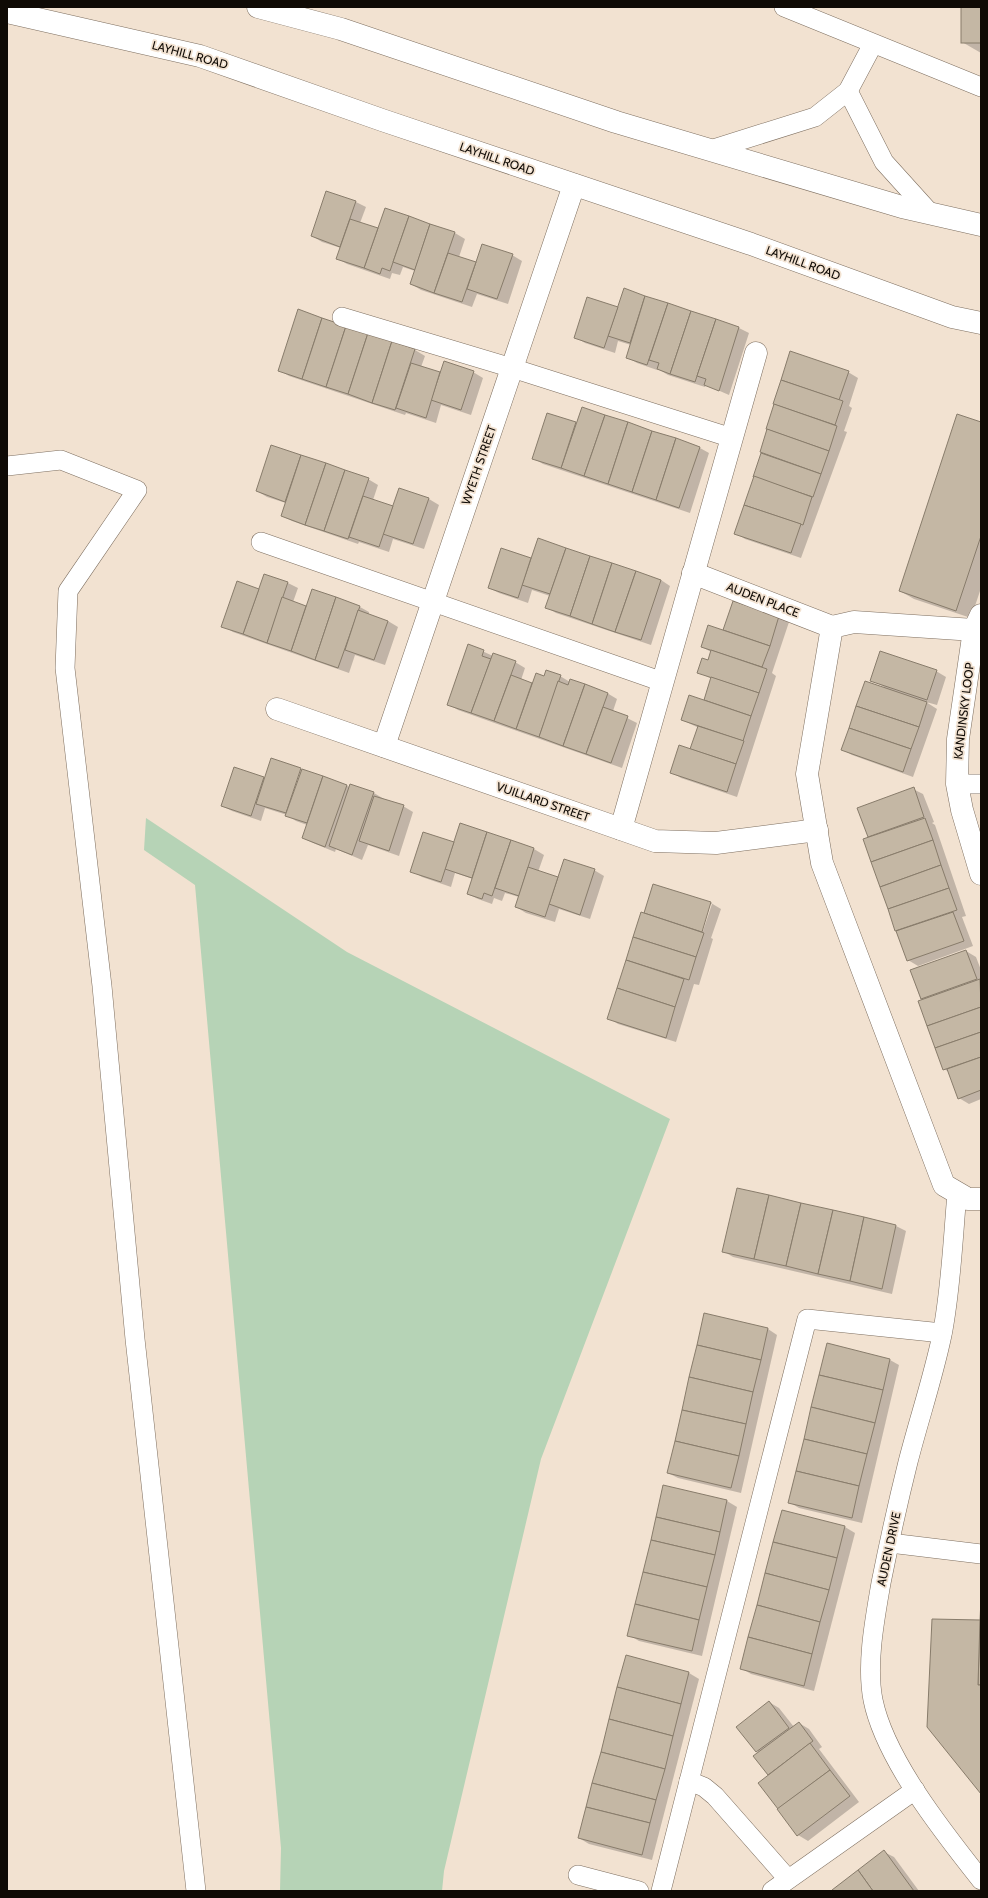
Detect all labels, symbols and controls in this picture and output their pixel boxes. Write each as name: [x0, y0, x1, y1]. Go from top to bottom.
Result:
street label: LAYHILL ROAD: [150, 37, 230, 72]
street label: LAYHILL ROAD: [458, 139, 537, 178]
street label: LAYHILL ROAD: [764, 242, 843, 283]
street label: WYETH STREET: [458, 423, 499, 506]
street label: AUDEN PLACE: [725, 579, 802, 620]
street label: KANDINSKY LOOP: [950, 662, 977, 760]
street label: VUILLARD STREET: [495, 779, 592, 825]
street label: AUDEN DRIVE: [873, 1510, 904, 1587]

